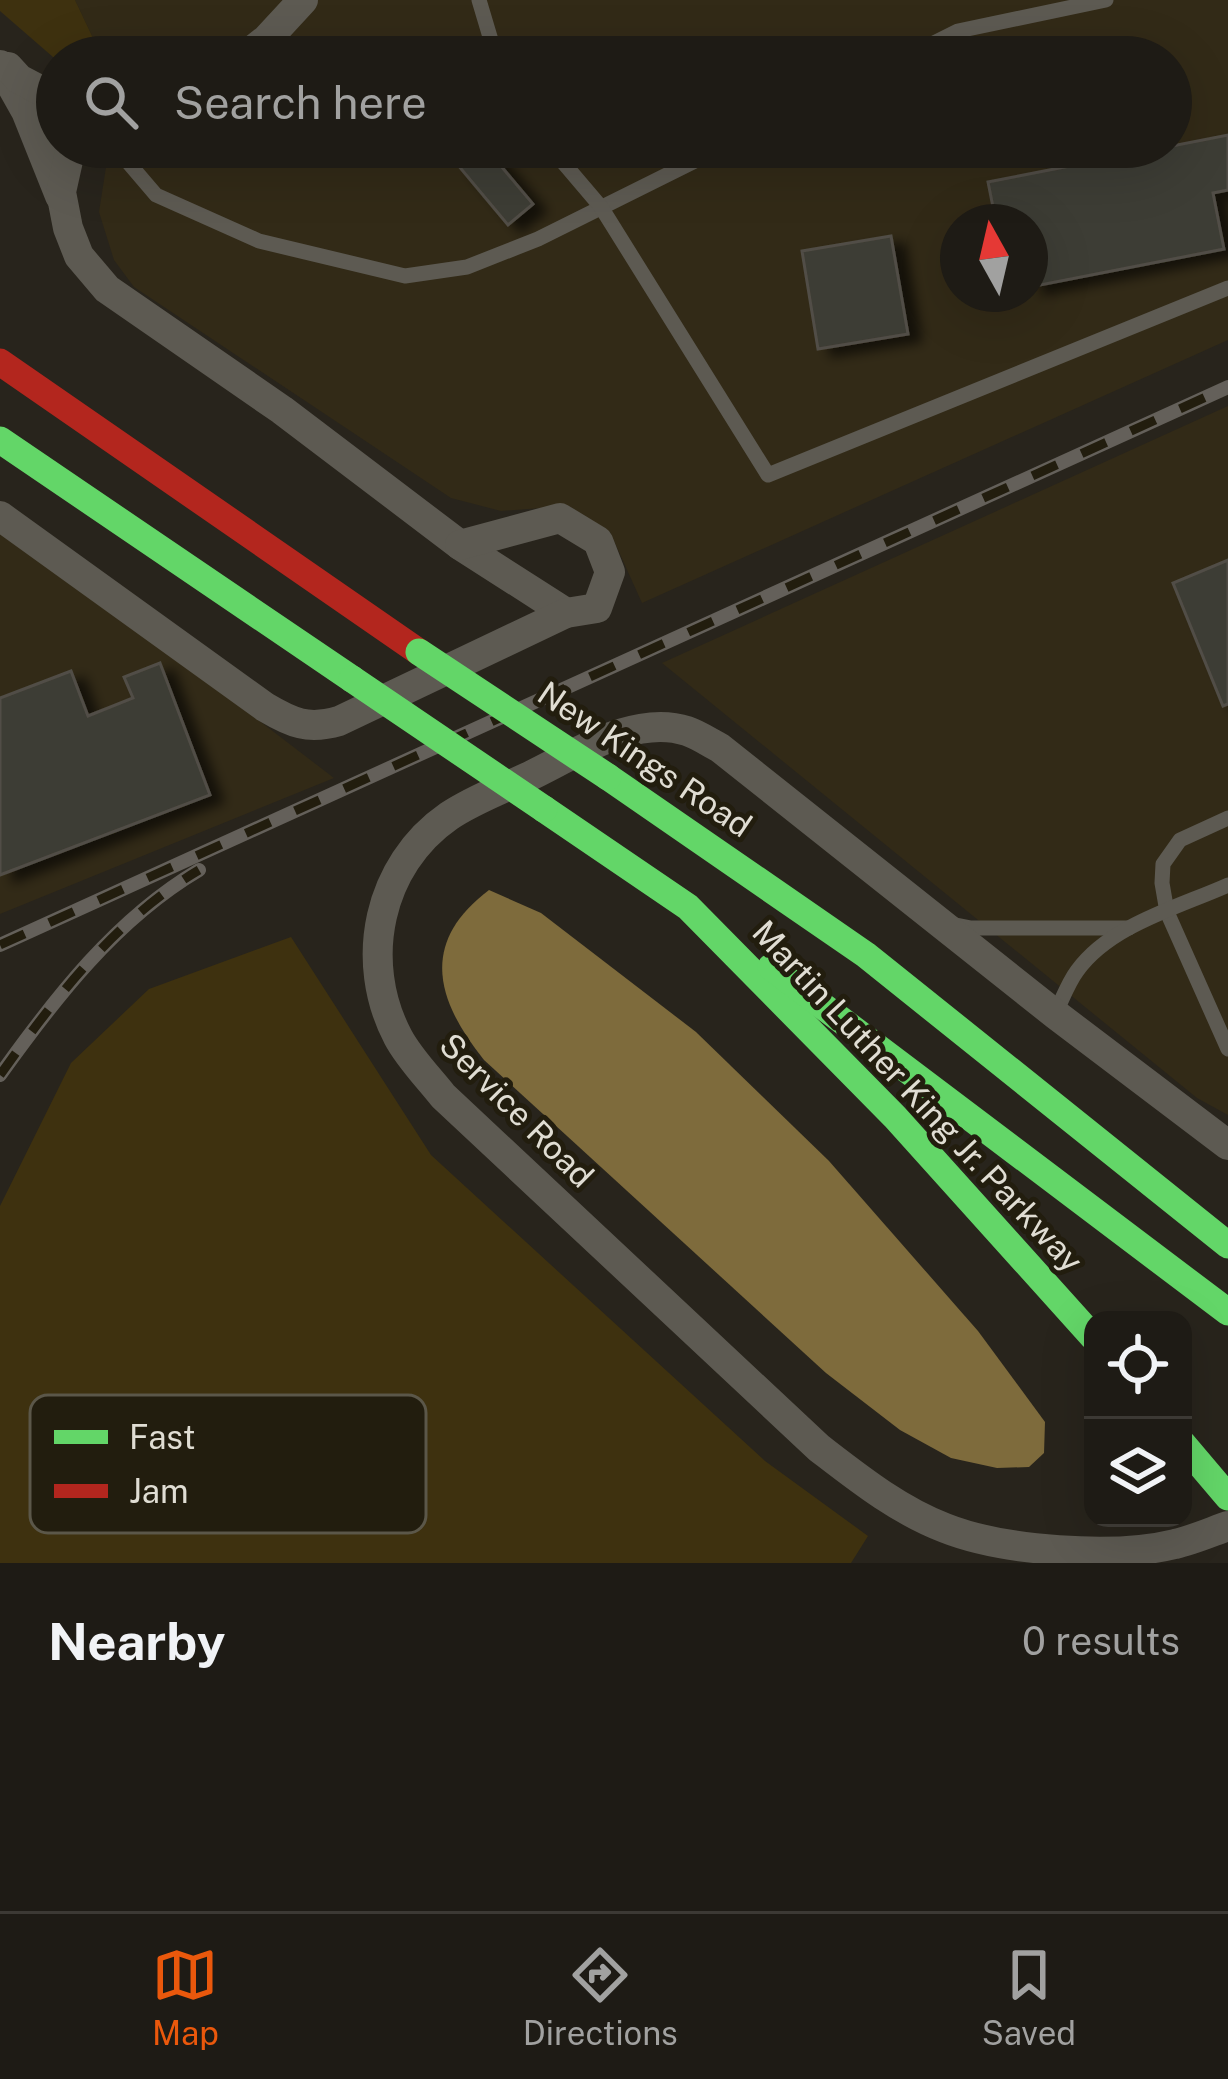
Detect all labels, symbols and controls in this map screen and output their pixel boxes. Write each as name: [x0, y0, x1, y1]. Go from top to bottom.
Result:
search box: [36, 36, 1192, 168]
icon: search: [78, 69, 144, 135]
text: Search here: [174, 76, 427, 129]
north arrow: [940, 204, 1048, 312]
street label: New Kings Road: [531, 674, 759, 844]
street label: Martin Luther King Jr. Parkway: [745, 912, 1091, 1280]
street label: Service Road: [432, 1025, 602, 1195]
map controls: [1084, 1311, 1192, 1527]
button: locate: [1084, 1311, 1192, 1419]
legend: [30, 1395, 426, 1533]
text: Fast: [129, 1418, 196, 1456]
button: layers: [1084, 1419, 1192, 1527]
text: Jam: [129, 1472, 189, 1510]
text: Nearby: [48, 1612, 225, 1671]
text: 0 results: [1022, 1618, 1180, 1664]
tab: Map: [152, 1942, 219, 2052]
tab: Directions: [523, 1942, 678, 2052]
tab: Saved: [982, 1942, 1076, 2052]

